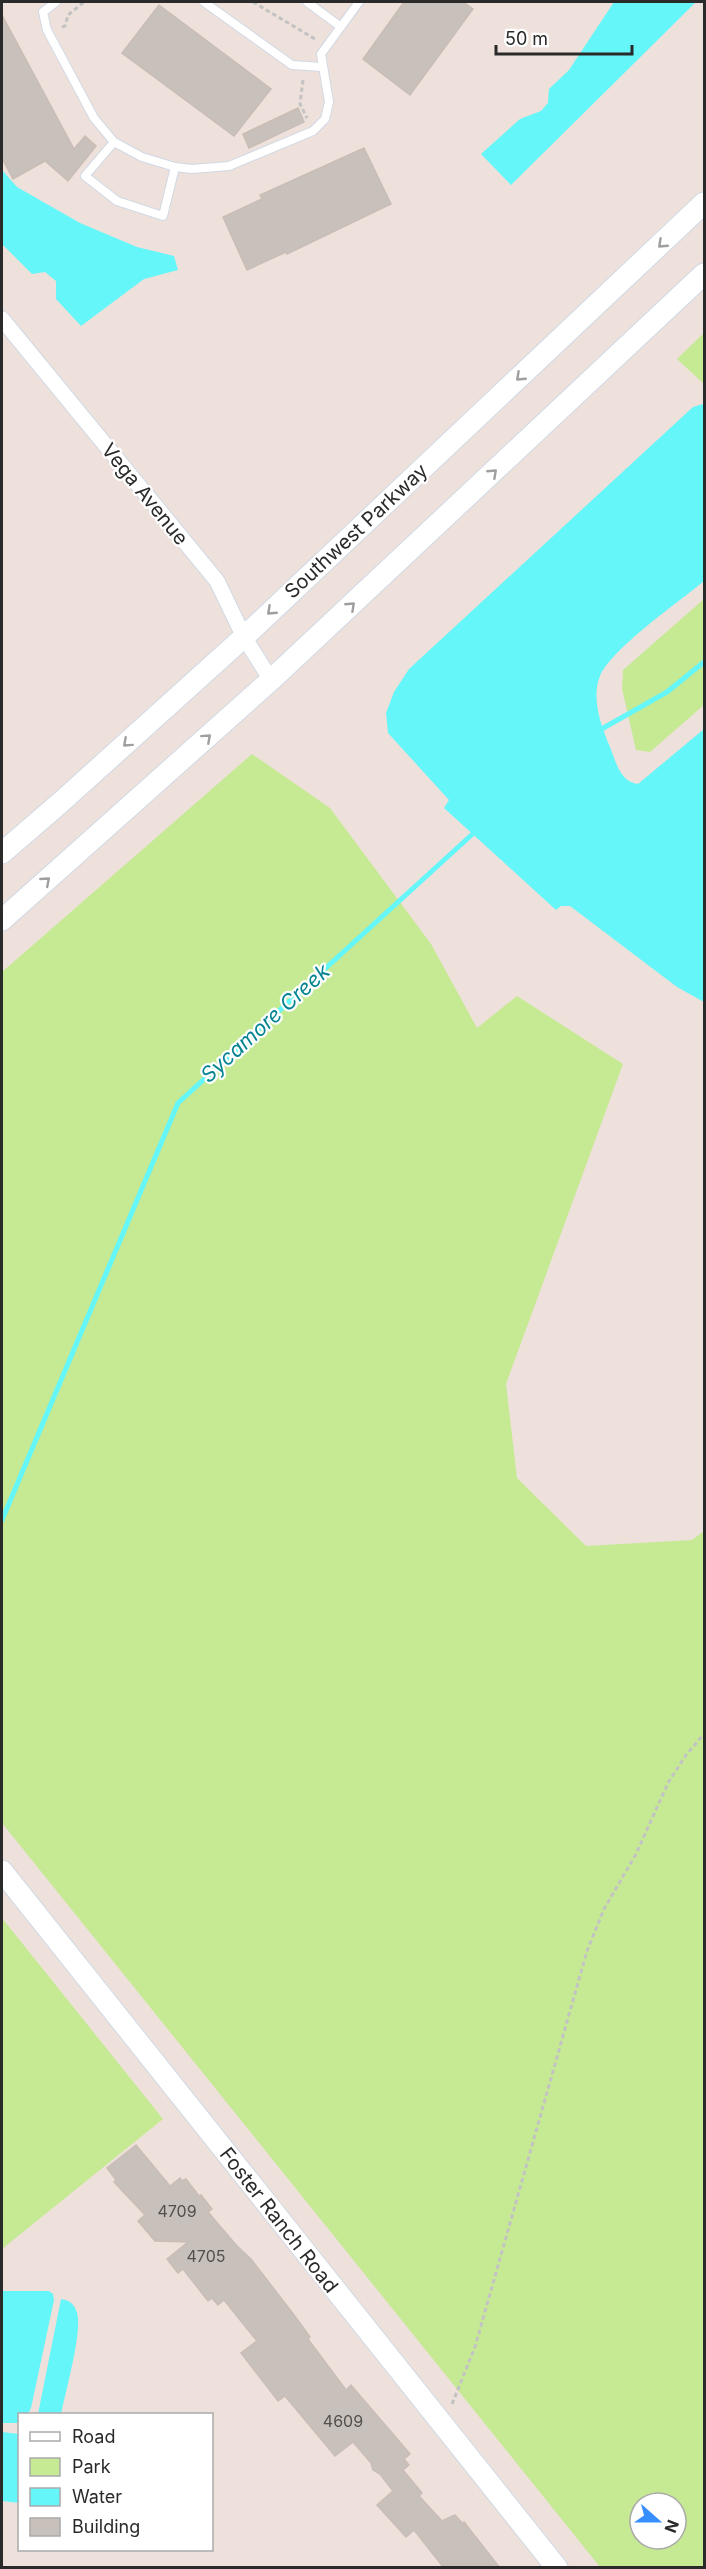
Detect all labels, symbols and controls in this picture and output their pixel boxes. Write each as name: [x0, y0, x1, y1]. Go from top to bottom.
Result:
scale bar: [496, 18, 632, 56]
text: 50 m: [505, 28, 548, 49]
one-way arrow: [659, 237, 669, 248]
one-way arrow: [517, 370, 527, 381]
street label: Vega Avenue: [97, 438, 193, 550]
street label: Southwest Parkway: [280, 459, 432, 603]
one-way arrow: [486, 469, 497, 480]
one-way arrow: [344, 602, 354, 613]
one-way arrow: [267, 604, 278, 615]
one-way arrow: [200, 734, 211, 745]
one-way arrow: [123, 736, 134, 747]
one-way arrow: [39, 878, 50, 889]
water label: Sycamore Creek: [195, 958, 335, 1087]
street label: Foster Ranch Road: [215, 2143, 343, 2297]
house number: 4709: [157, 2201, 197, 2221]
house number: 4705: [187, 2246, 225, 2266]
house number: 4609: [323, 2411, 363, 2431]
legend: [18, 2413, 213, 2551]
text: Road: [72, 2426, 115, 2447]
text: Park: [72, 2456, 111, 2477]
text: Water: [72, 2486, 122, 2507]
north arrow: [628, 2491, 688, 2551]
text: Building: [72, 2516, 140, 2537]
text: N: [660, 2517, 684, 2536]

